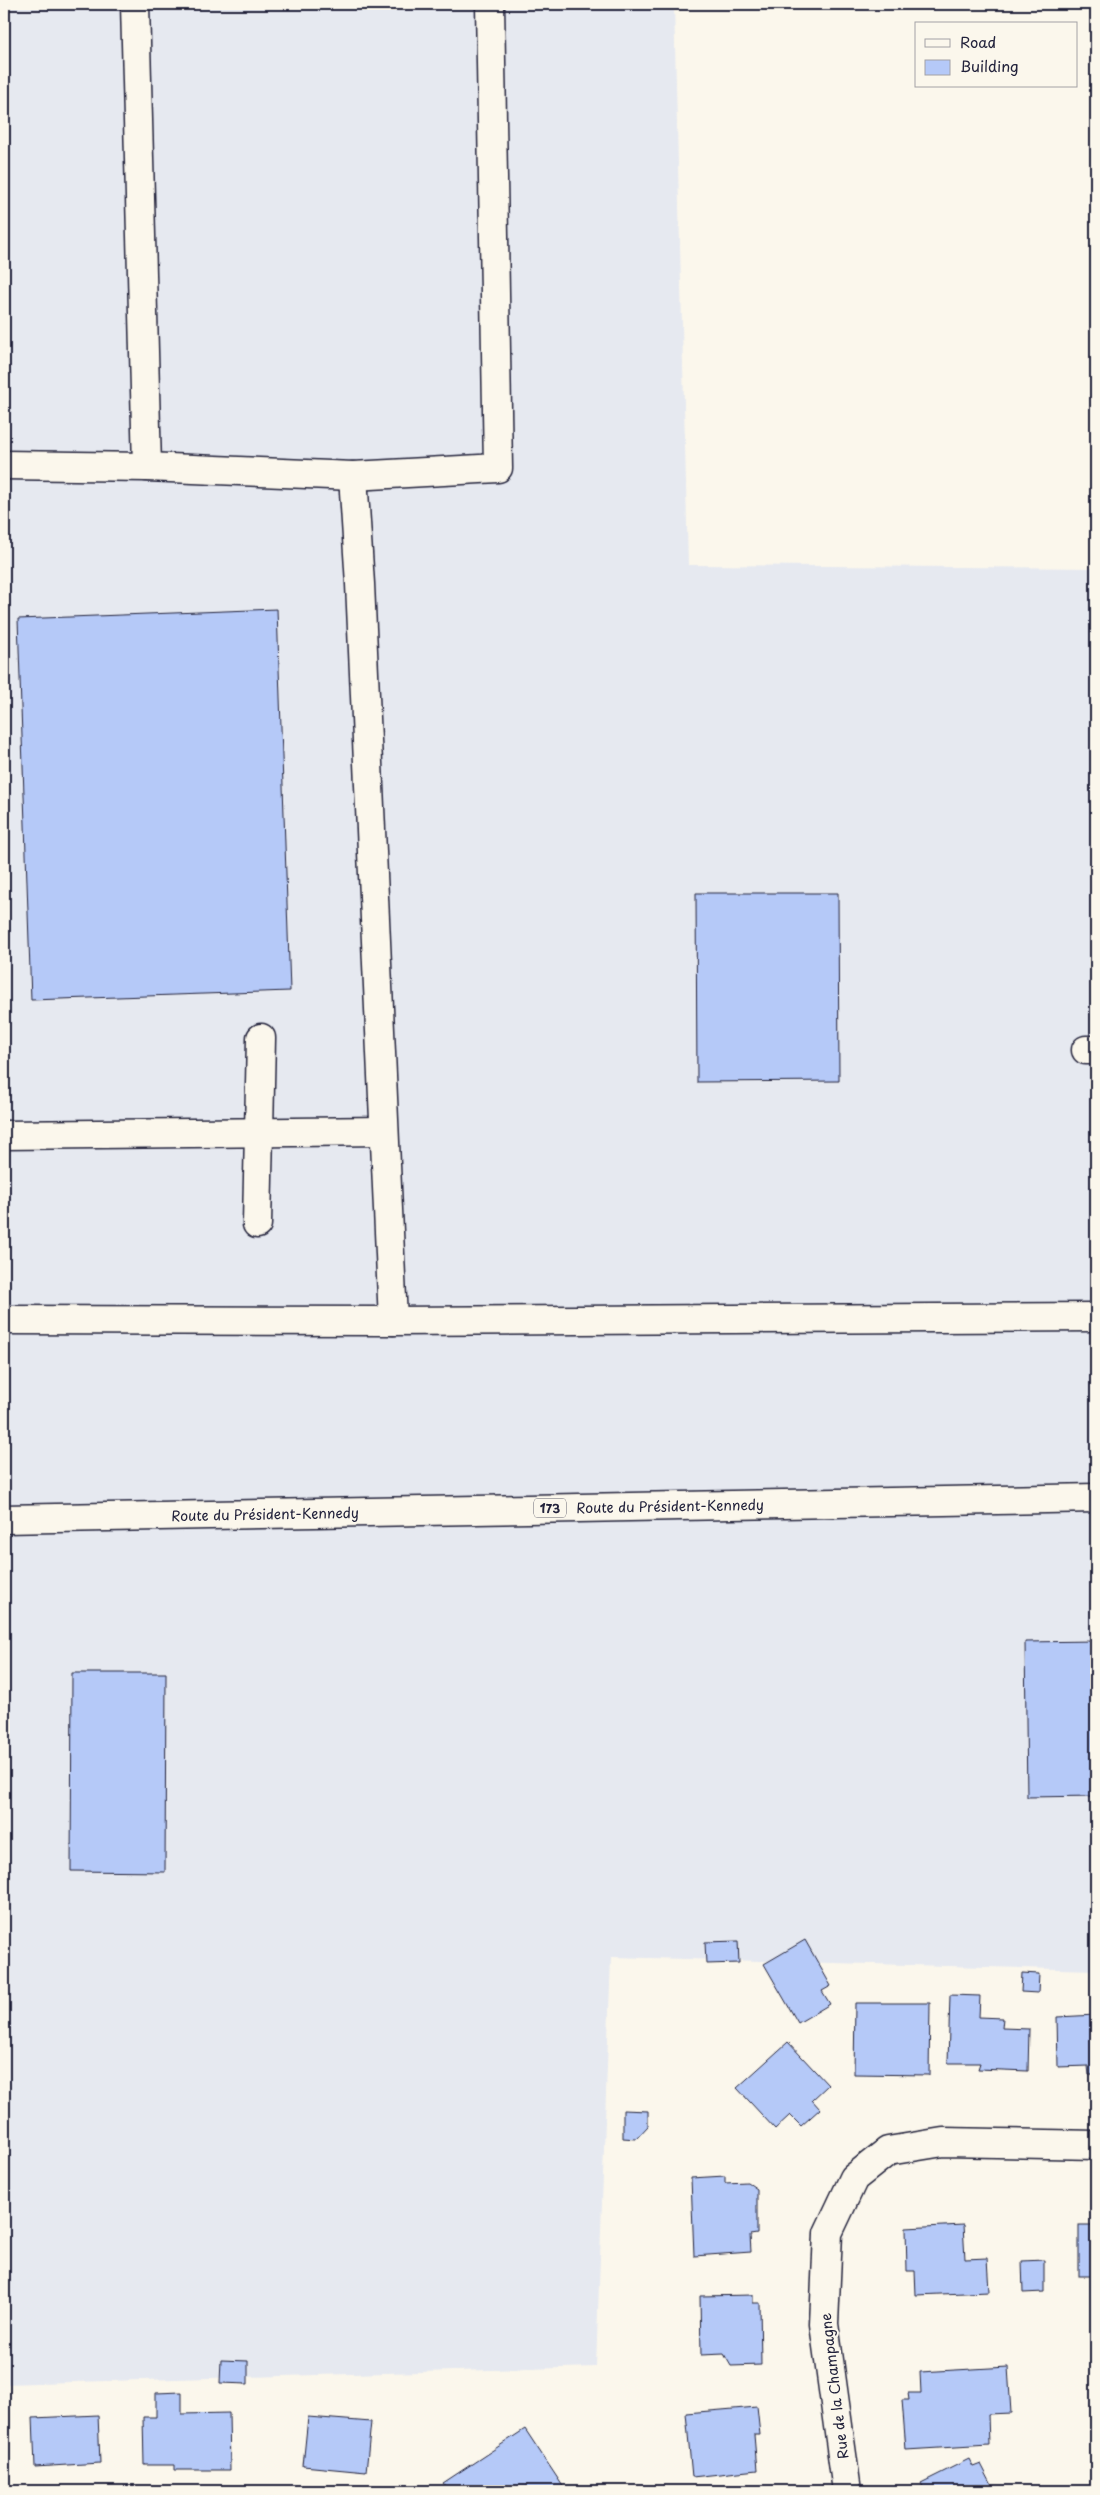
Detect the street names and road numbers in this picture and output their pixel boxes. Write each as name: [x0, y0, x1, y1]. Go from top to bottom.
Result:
street label: Route du Président-Kennedy: [576, 1494, 764, 1518]
road number: 173: [534, 1499, 566, 1518]
street label: Route du Président-Kennedy: [171, 1502, 359, 1526]
street label: Rue de la Champagne: [815, 2312, 853, 2460]

